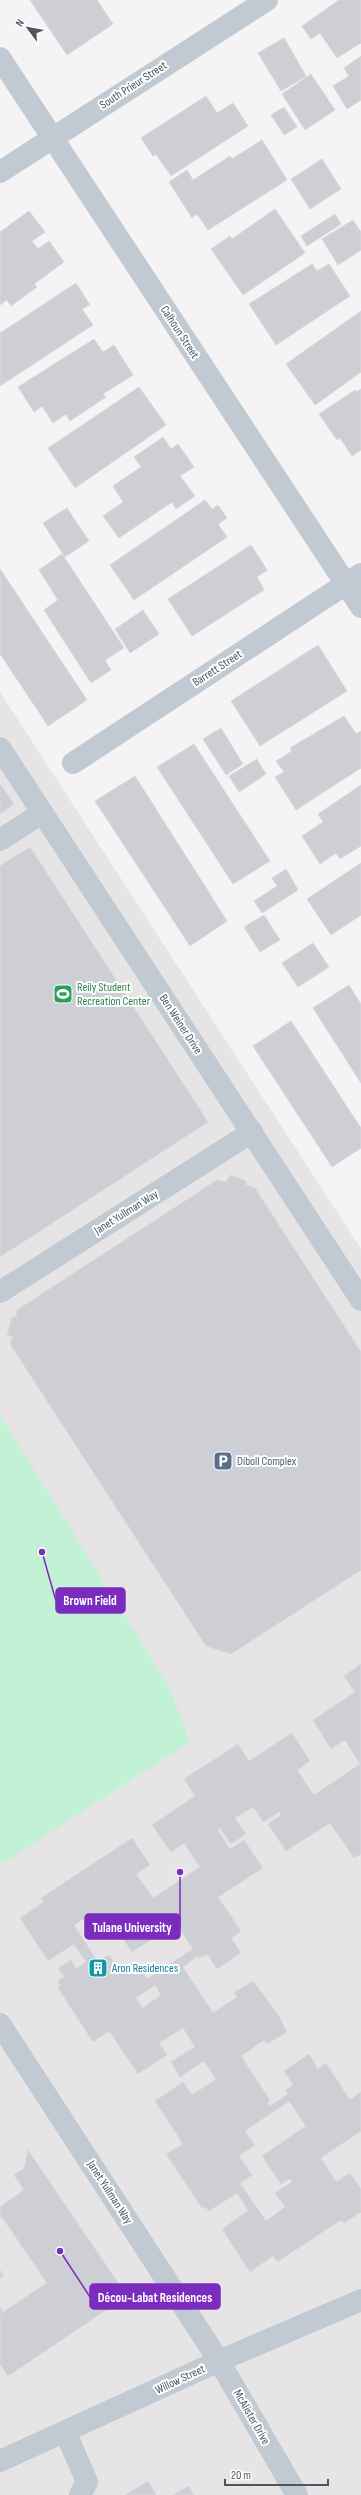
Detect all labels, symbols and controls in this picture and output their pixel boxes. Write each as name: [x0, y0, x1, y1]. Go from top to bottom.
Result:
north arrow: [8, 8, 48, 48]
text: N: [13, 17, 27, 29]
street label: South Prieur Street: [97, 58, 170, 113]
street label: Calhoun Street: [157, 303, 202, 362]
street label: Barrett Street: [190, 647, 245, 690]
place label: Reily Student Recreation Center: [77, 980, 151, 1009]
sports icon: Reily Student Recreation Center: [52, 983, 74, 1005]
street label: Ben Weiner Drive: [156, 992, 206, 1057]
street label: Janet Yullman Way: [91, 1187, 161, 1239]
parking icon: Diboll Complex: [212, 1450, 234, 1472]
place label: Diboll Complex: [237, 1454, 297, 1469]
callout: Brown Field: [56, 1588, 125, 1613]
text: Brown Field: [63, 1593, 117, 1609]
callout: Tulane University: [85, 1914, 180, 1939]
text: Tulane University: [92, 1920, 172, 1936]
building icon: Aron Residences: [87, 1957, 109, 1979]
place label: Aron Residences: [111, 1961, 178, 1976]
street label: Janet Yullman Way: [83, 2157, 136, 2227]
callout: Décou-Labat Residences: [90, 2284, 220, 2309]
text: Décou-Labat Residences: [98, 2290, 212, 2306]
street label: Willow Street: [153, 2361, 208, 2398]
street label: McAlister Drive: [230, 2387, 273, 2448]
scale bar: [225, 2461, 328, 2487]
text: 20 m: [231, 2468, 251, 2483]

